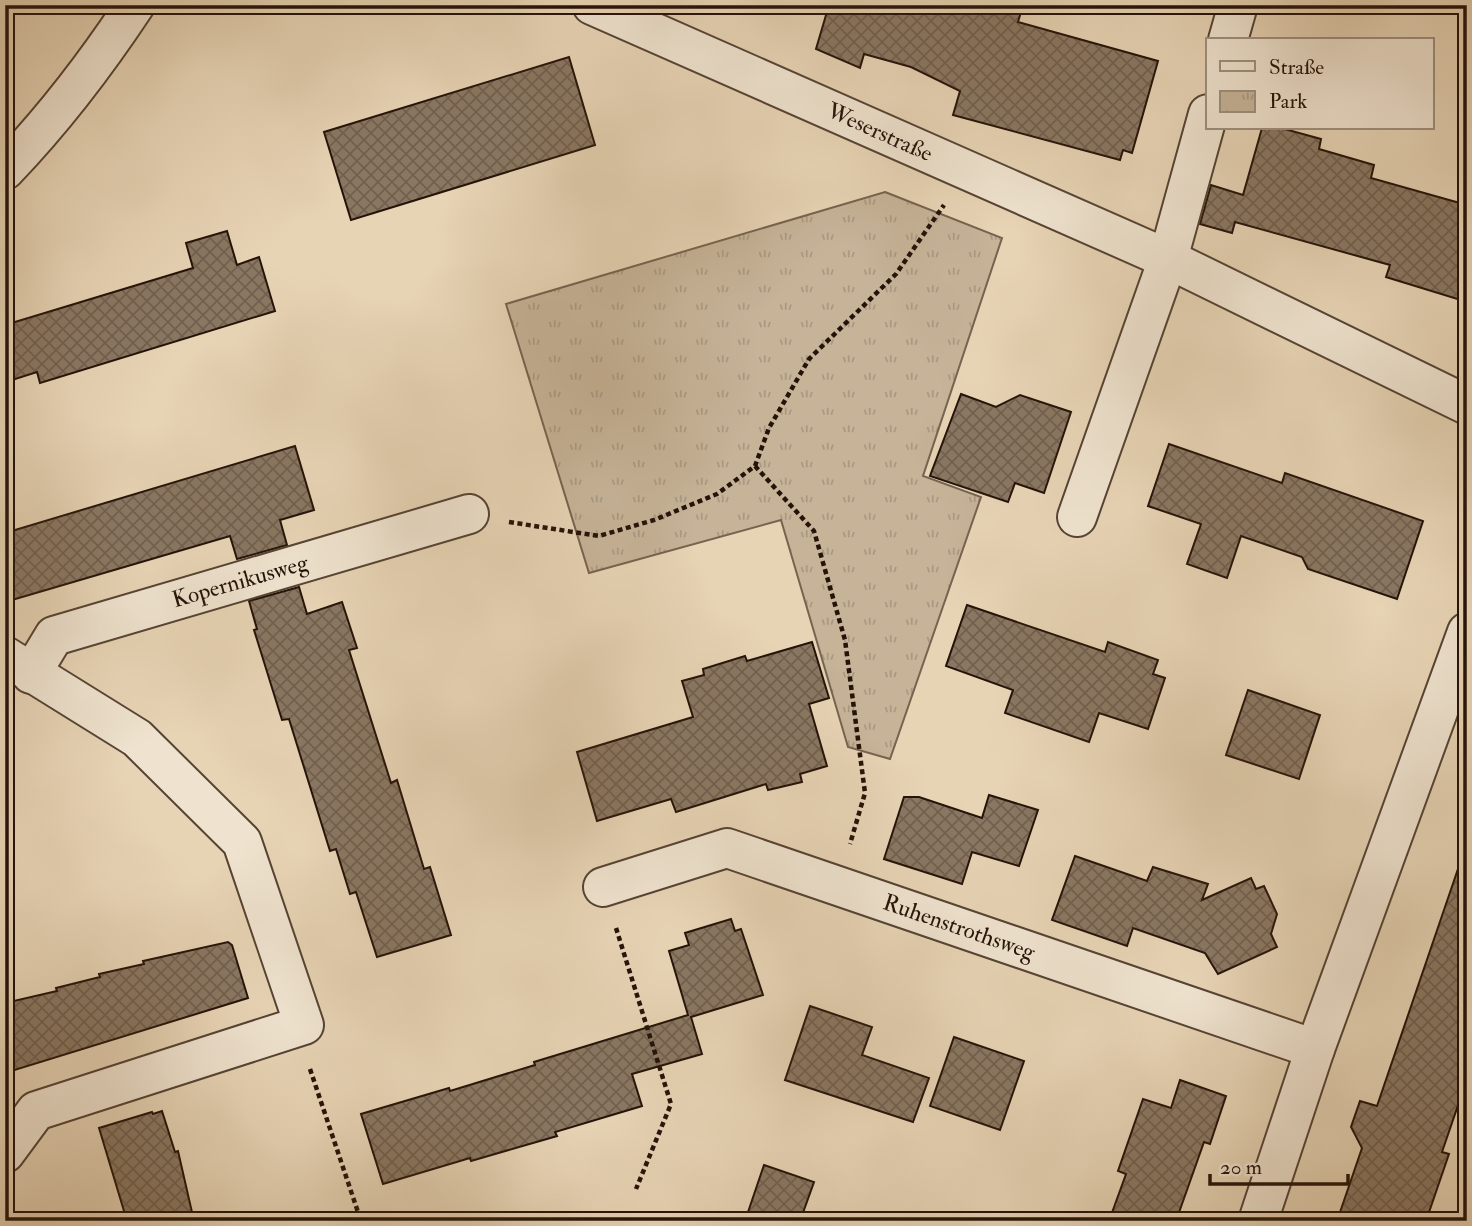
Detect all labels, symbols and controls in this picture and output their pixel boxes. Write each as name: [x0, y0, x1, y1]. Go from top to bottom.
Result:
legend: [1206, 38, 1434, 130]
text: Straße: [1269, 54, 1324, 81]
text: Park: [1269, 88, 1307, 115]
street label: Weserstraße: [822, 95, 938, 168]
street label: Kopernikusweg: [169, 548, 312, 615]
street label: Ruhenstrothsweg: [879, 887, 1039, 967]
scale bar: [1210, 1142, 1348, 1186]
text: 20 m: [1220, 1154, 1262, 1181]

